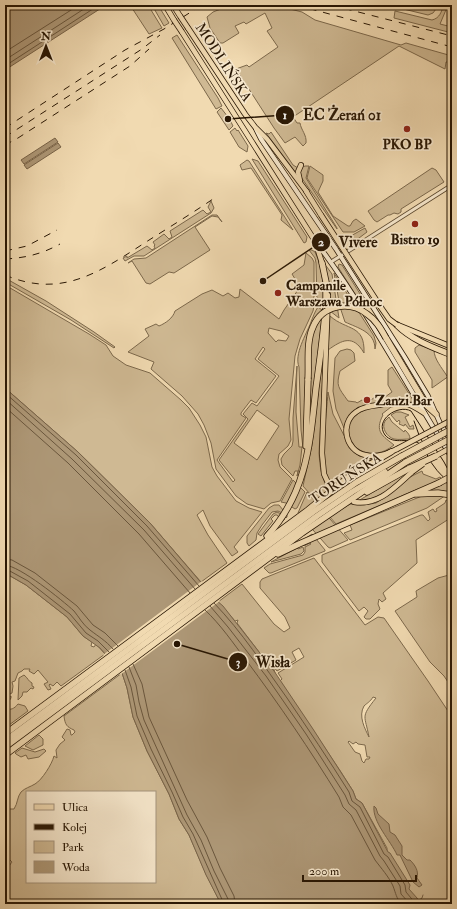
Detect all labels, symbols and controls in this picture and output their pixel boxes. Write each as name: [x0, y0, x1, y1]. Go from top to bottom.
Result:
street label: MODLIŃSKA: [192, 20, 255, 105]
north arrow: [26, 26, 66, 66]
text: N: [40, 30, 52, 43]
callout: EC Żerań 01: [275, 102, 389, 129]
text: EC Żerań 01: [303, 104, 381, 125]
text: 1: [283, 108, 287, 123]
marker: PKO BP: [402, 124, 412, 134]
place label: PKO BP: [382, 136, 432, 153]
marker: Bistro 19: [410, 219, 420, 229]
callout: Vivere: [311, 229, 385, 256]
place label: Bistro 19: [390, 231, 440, 248]
text: Vivere: [338, 233, 378, 252]
text: 2: [318, 235, 324, 250]
place label: Campanile Warszawa Północ: [285, 277, 382, 310]
marker: Campanile Warszawa Północ: [273, 288, 283, 298]
place label: Zanzi Bar: [375, 392, 433, 409]
marker: Zanzi Bar: [362, 395, 372, 405]
street label: TORUŃSKA: [306, 449, 384, 508]
callout: Wisła: [228, 649, 299, 676]
text: Wisła: [255, 653, 291, 672]
text: 3: [236, 655, 241, 670]
legend: [26, 791, 156, 883]
text: Ulica: [62, 800, 89, 815]
text: Kolej: [62, 820, 87, 835]
text: Park: [62, 840, 84, 855]
scale bar: [303, 857, 416, 883]
text: Woda: [61, 860, 91, 875]
text: 200 m: [309, 864, 340, 879]

